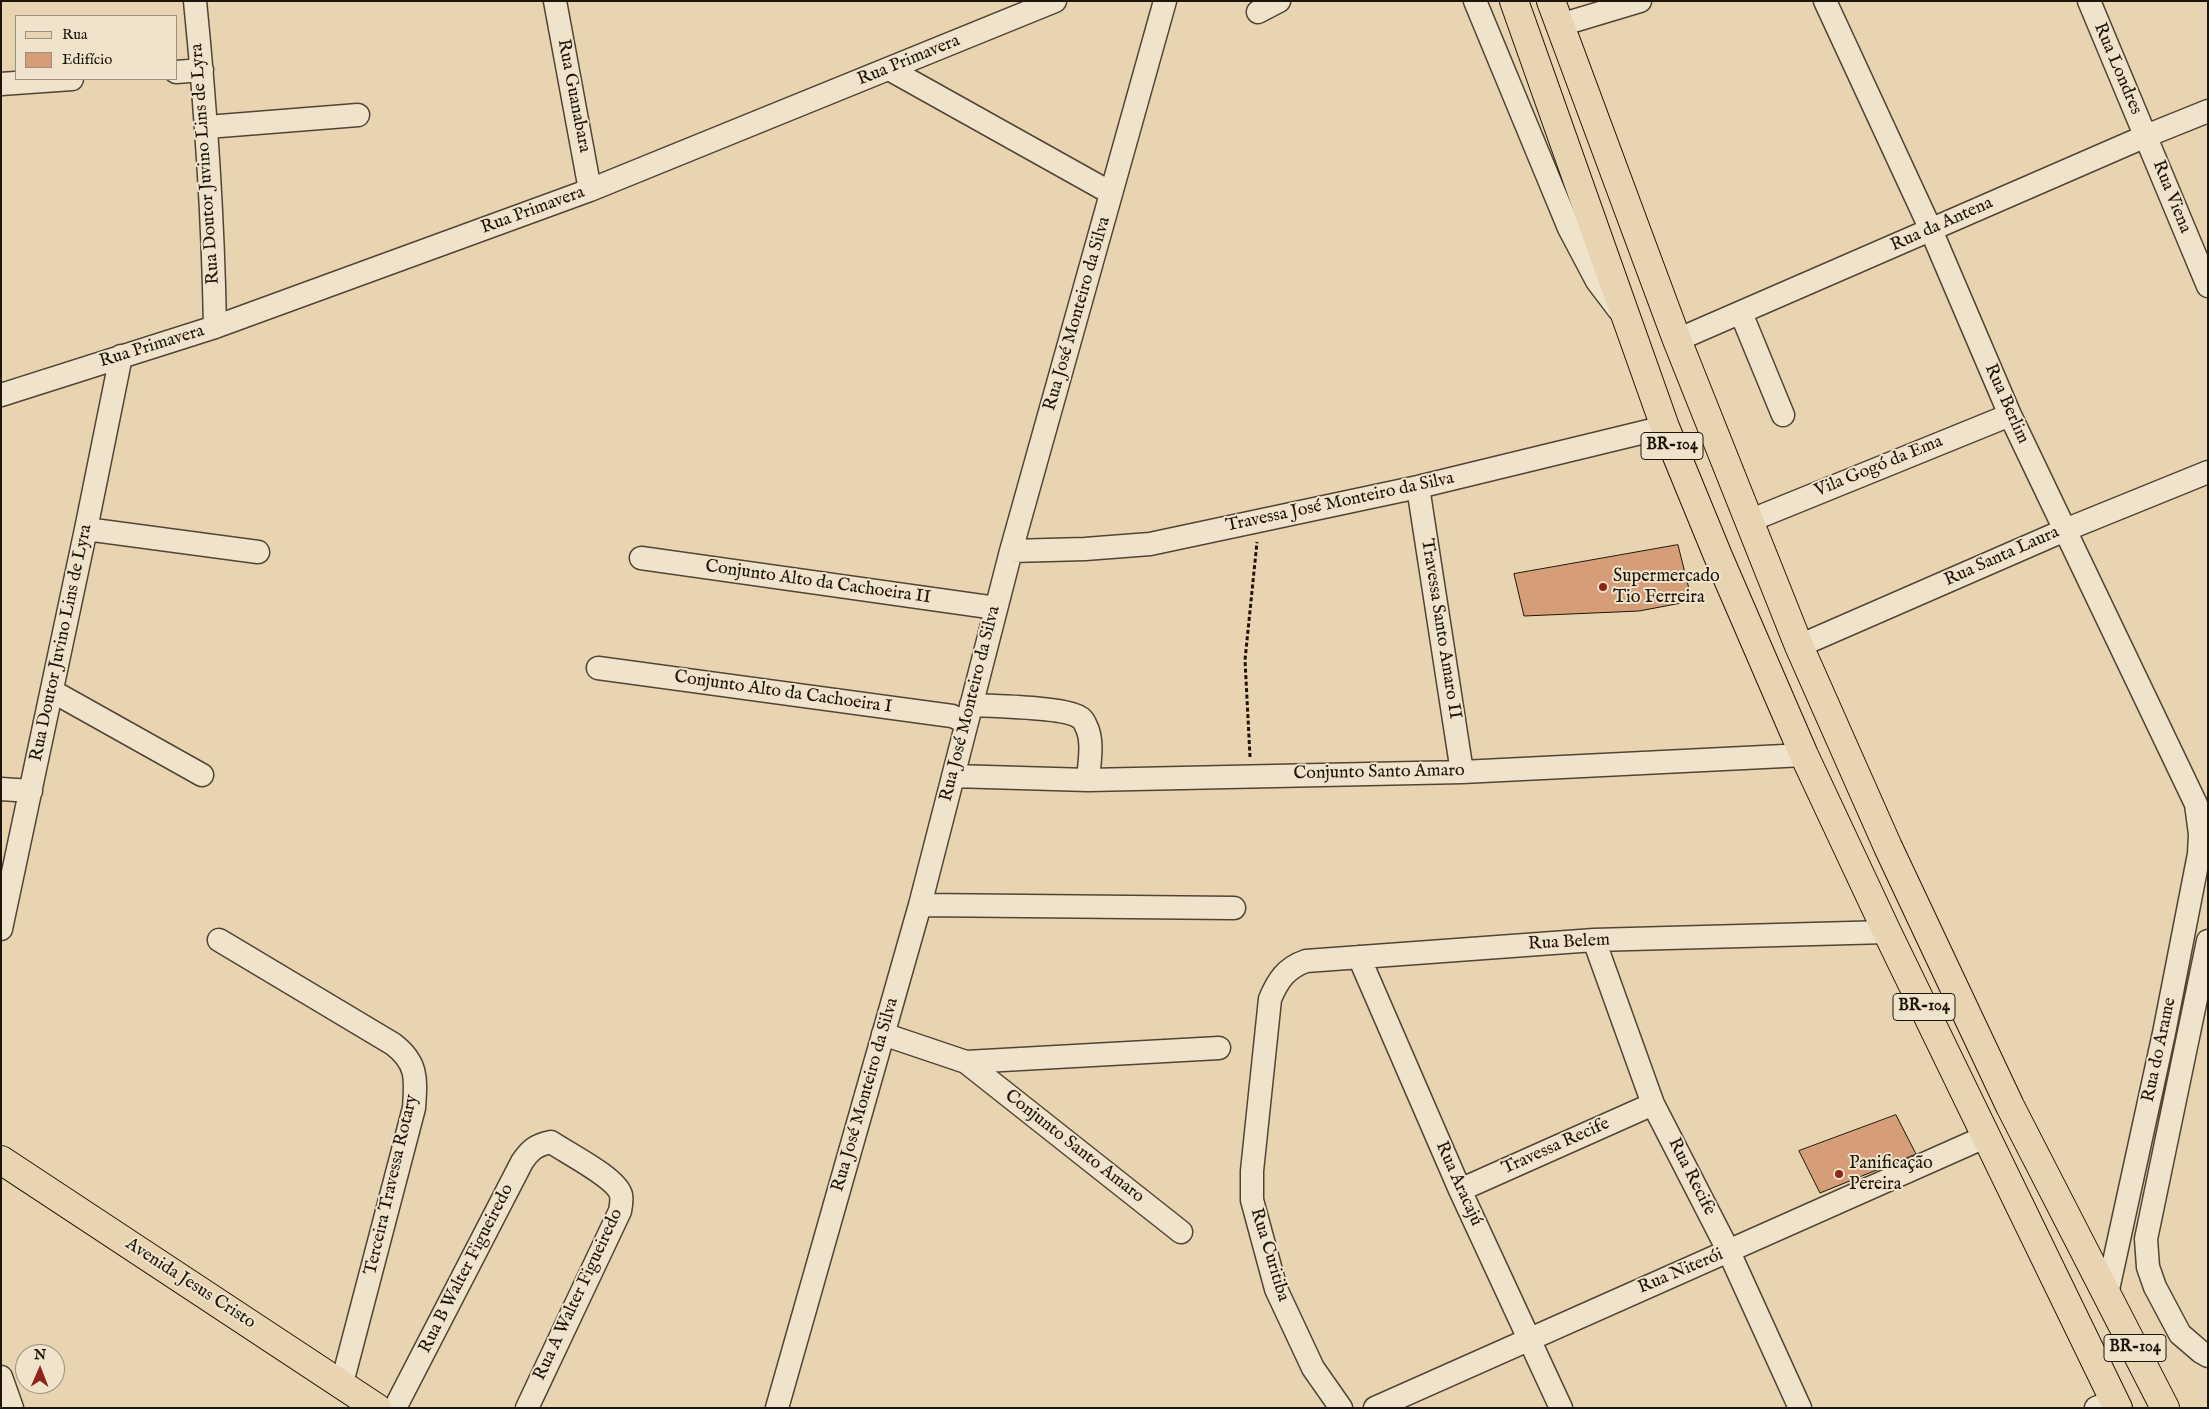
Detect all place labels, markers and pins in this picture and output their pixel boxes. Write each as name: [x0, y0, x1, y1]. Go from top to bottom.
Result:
place label: Supermercado Tio Ferreira: [1613, 566, 1720, 608]
marker: Supermercado Tio Ferreira: [1597, 581, 1609, 593]
place label: Panificação Pereira: [1849, 1153, 1933, 1196]
marker: Panificação Pereira: [1833, 1168, 1845, 1180]

